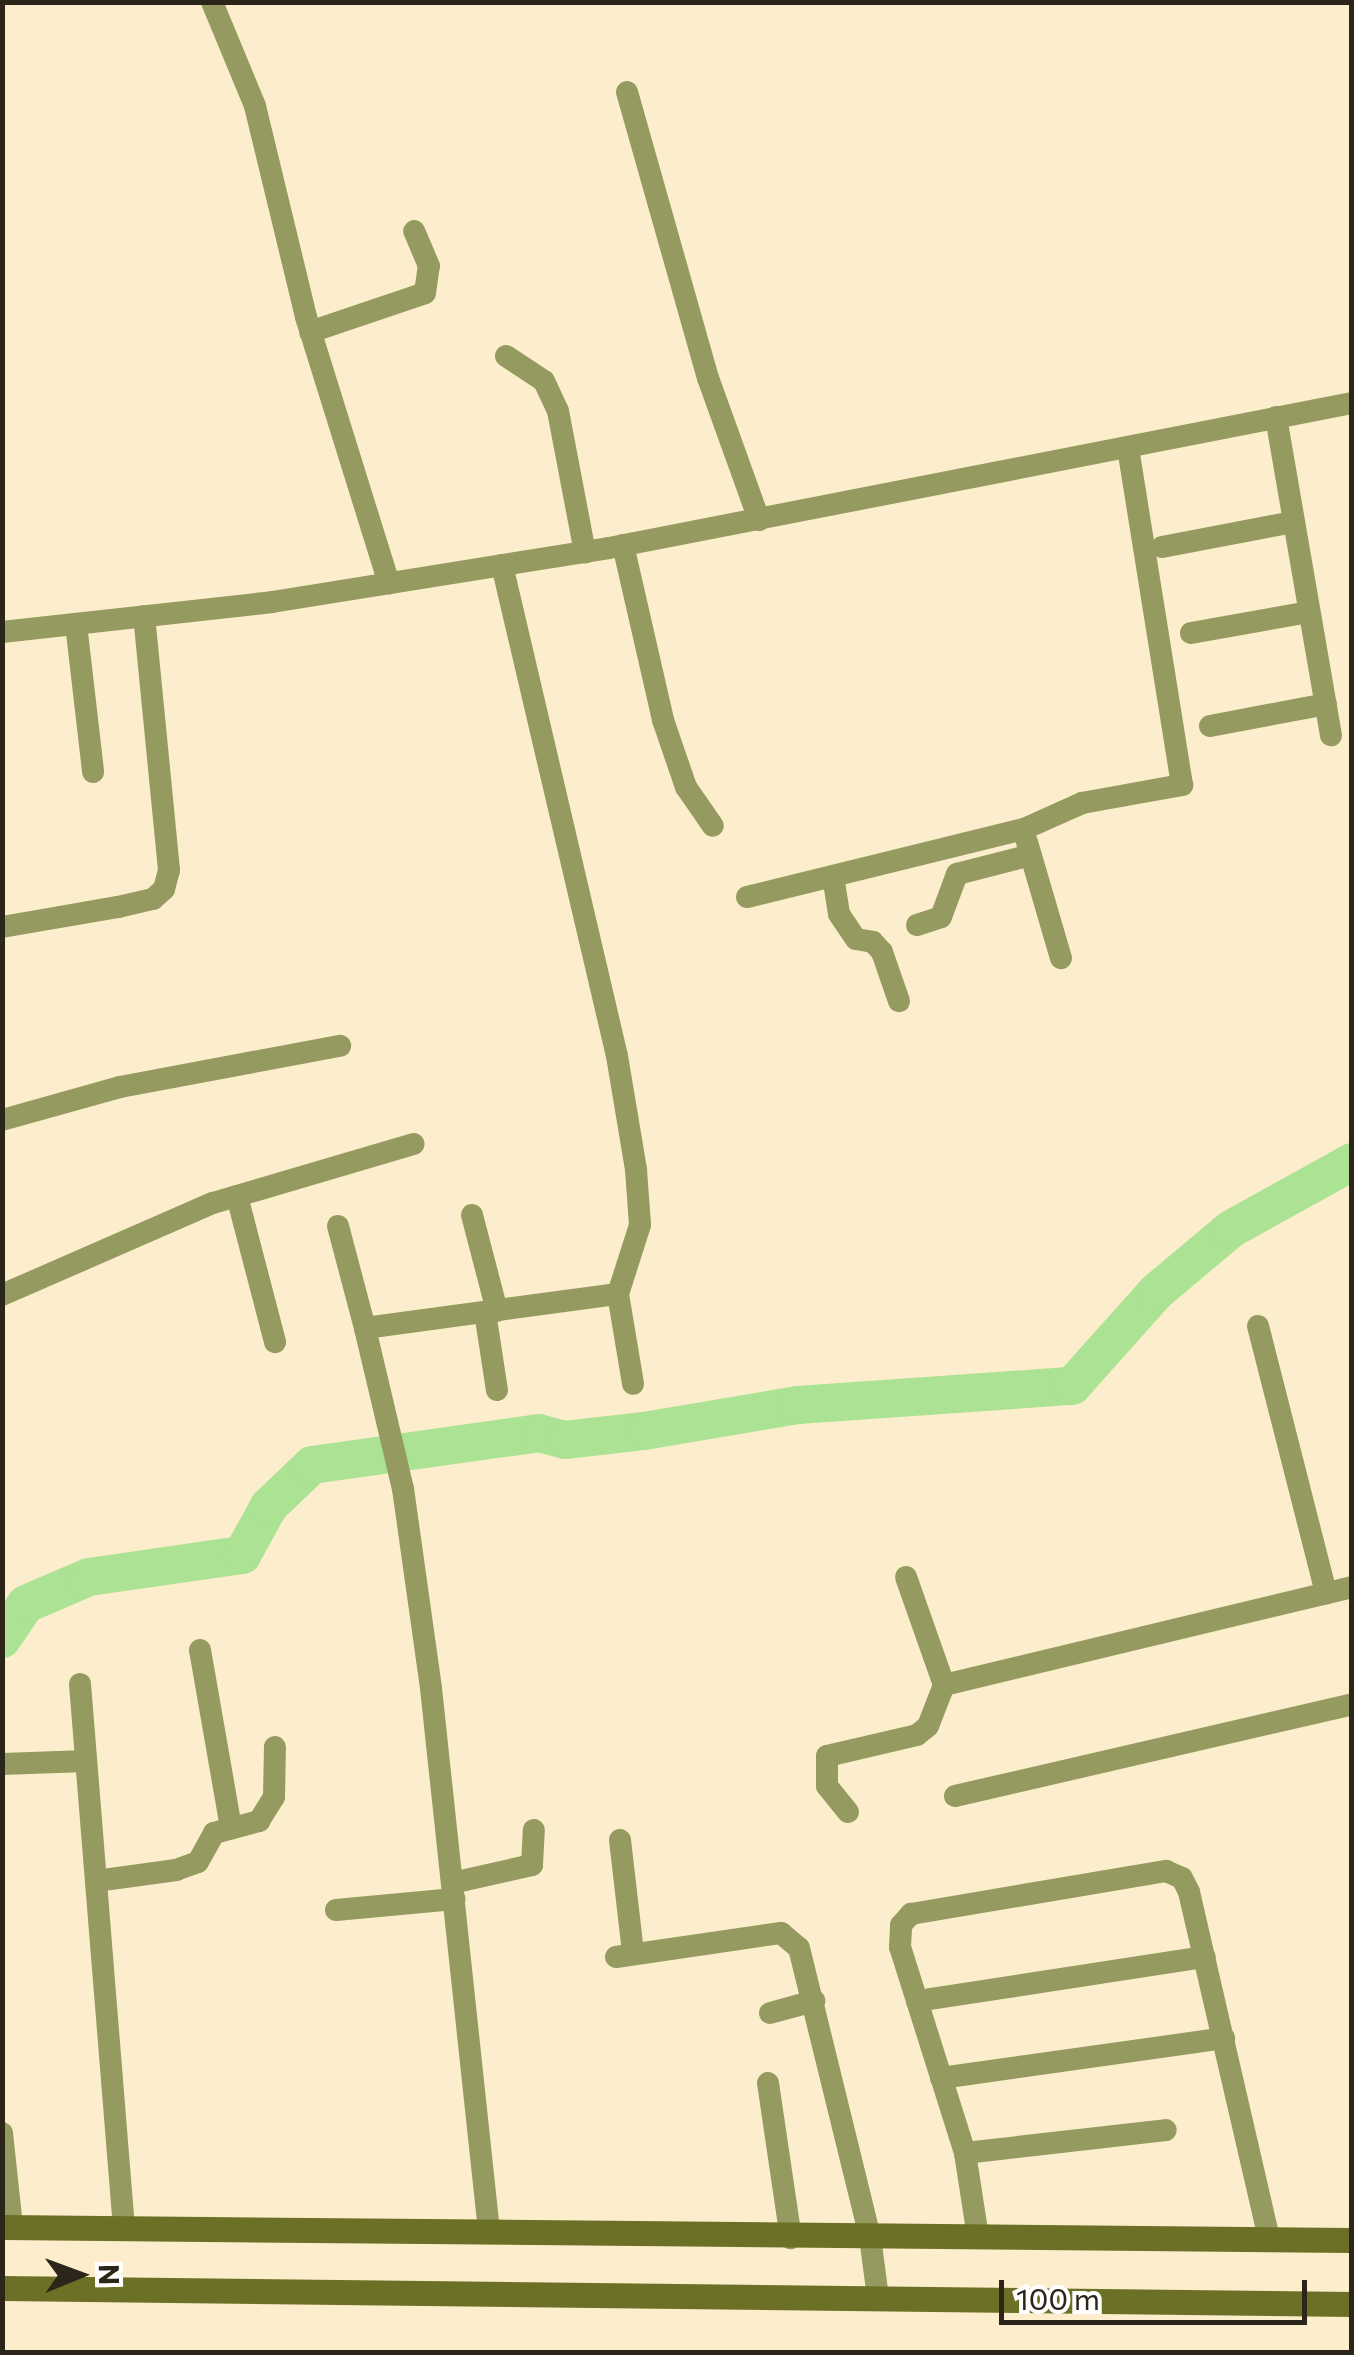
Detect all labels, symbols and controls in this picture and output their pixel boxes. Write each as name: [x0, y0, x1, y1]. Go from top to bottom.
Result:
north arrow: [30, 2225, 130, 2325]
scale bar: [1004, 2260, 1312, 2322]
text: N: [93, 2264, 127, 2285]
text: 100 m: [1016, 2279, 1100, 2316]

